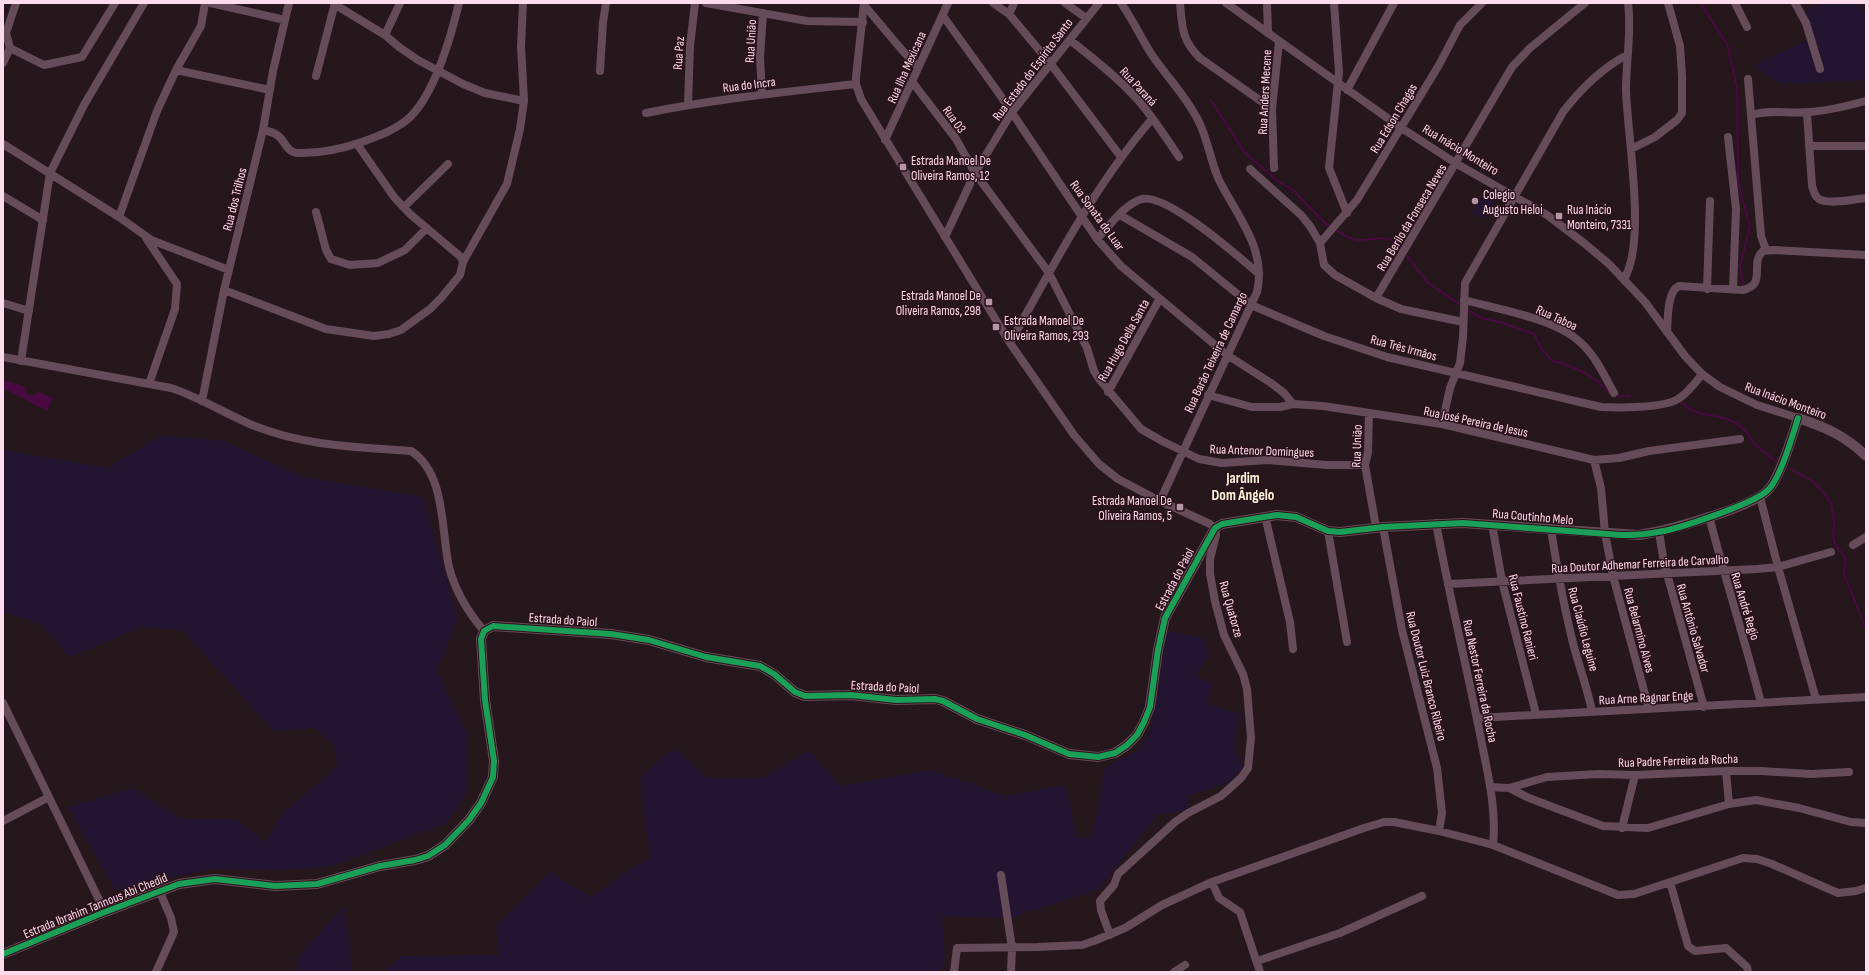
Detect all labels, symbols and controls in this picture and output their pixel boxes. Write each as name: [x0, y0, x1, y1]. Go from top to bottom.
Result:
street label: Rua Estado do Espírito Santo: [989, 15, 1076, 124]
street label: Rua União: [742, 19, 760, 63]
street label: Rua Ilha Mexicana: [884, 29, 930, 106]
street label: Rua Paz: [670, 35, 688, 70]
street label: Rua Anders Mecene: [1255, 49, 1275, 135]
street label: Rua Paraná: [1116, 64, 1160, 110]
street label: Rua do Incra: [722, 74, 777, 96]
street label: Rua Edson Chagas: [1367, 80, 1421, 156]
street label: Rua 03: [939, 103, 969, 136]
street label: Rua Inácio Monteiro: [1420, 121, 1501, 179]
place label: Estrada Manoel De Oliveira Ramos, 12: [911, 153, 991, 184]
street label: Rua Berilo da Fonseca Neves: [1373, 161, 1450, 274]
marker: Estrada Manoel De Oliveira Ramos, 12: [898, 162, 908, 172]
street label: Rua dos Trilhos: [219, 166, 251, 233]
street label: Rua Sonata do Luar: [1066, 177, 1128, 254]
place label: Colegio Augusto Heloi: [1482, 187, 1543, 218]
marker: Colegio Augusto Heloi: [1470, 196, 1480, 206]
place label: Rua Inácio Monteiro, 7331: [1567, 202, 1632, 233]
marker: Rua Inácio Monteiro, 7331: [1554, 211, 1564, 221]
place label: Estrada Manoel De Oliveira Ramos, 298: [896, 288, 981, 319]
street label: Rua Barão Teixeira de Camargo: [1181, 290, 1251, 415]
street label: Rua Hugo Della Santa: [1095, 296, 1153, 385]
marker: Estrada Manoel De Oliveira Ramos, 298: [984, 297, 994, 307]
street label: Rua Taboa: [1533, 302, 1580, 334]
place label: Estrada Manoel De Oliveira Ramos, 293: [1004, 313, 1089, 344]
marker: Estrada Manoel De Oliveira Ramos, 293: [991, 322, 1001, 332]
street label: Rua Três Irmãos: [1369, 331, 1439, 365]
street label: Rua Inácio Monteiro: [1743, 379, 1829, 423]
street label: Rua José Pereira de Jesus: [1422, 403, 1530, 441]
street label: Rua União: [1348, 424, 1366, 468]
street label: Rua Antenor Domingues: [1209, 441, 1315, 461]
district label: Jardim Dom Ângelo: [1212, 469, 1274, 505]
place label: Estrada Manoel De Oliveira Ramos, 5: [1092, 493, 1172, 524]
marker: Estrada Manoel De Oliveira Ramos, 5: [1175, 502, 1185, 512]
street label: Rua Coutinho Melo: [1492, 505, 1574, 529]
street label: Estrada do Paiol: [1152, 545, 1198, 613]
street label: Rua Doutor Adhemar Ferreira de Carvalho: [1551, 551, 1729, 577]
street label: Rua André Regio: [1727, 570, 1763, 642]
street label: Rua Faustino Ranieri: [1505, 573, 1541, 662]
street label: Rua Quatorze: [1215, 579, 1247, 639]
street label: Rua Antônio Salvador: [1673, 582, 1713, 675]
street label: Rua Claúdio Leguine: [1564, 585, 1602, 673]
street label: Rua Belarmino Alves: [1620, 586, 1658, 675]
street label: Estrada do Paiol: [528, 610, 598, 630]
street label: Rua Doutor Luiz Branco Ribeiro: [1402, 610, 1450, 743]
street label: Rua Nestor Ferreira da Rocha: [1459, 618, 1501, 744]
street label: Estrada do Paiol: [850, 677, 920, 697]
street label: Rua Arne Ragnar Enge: [1598, 688, 1694, 708]
street label: Rua Padre Ferreira da Rocha: [1618, 751, 1738, 771]
street label: Estrada Ibrahim Tannous Abi Chedid: [21, 870, 170, 942]

